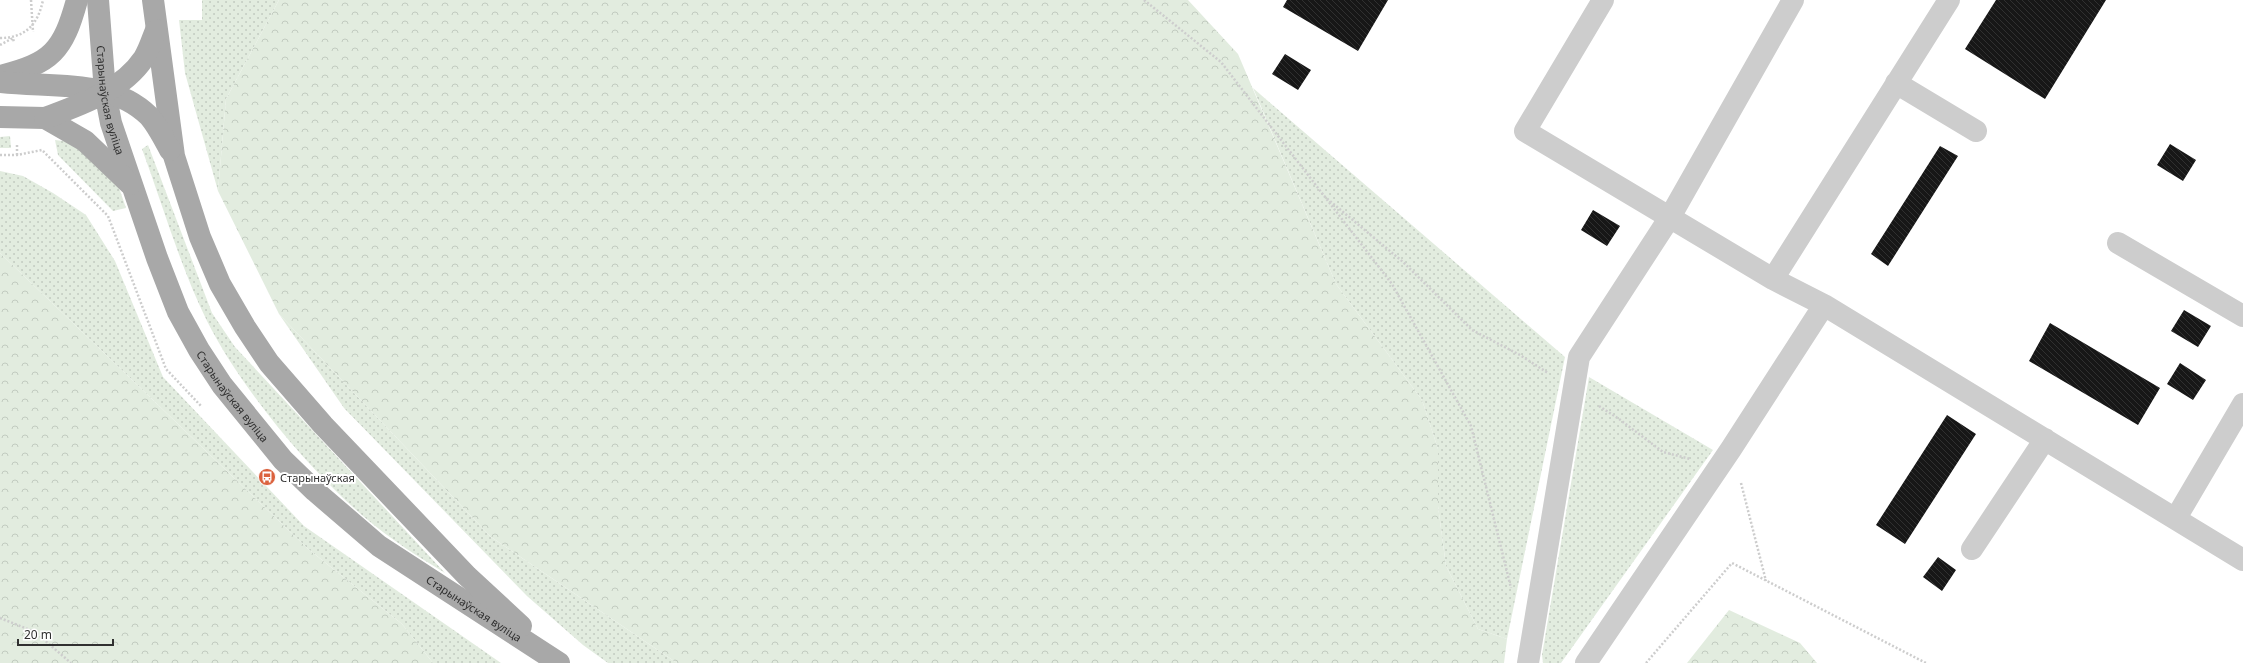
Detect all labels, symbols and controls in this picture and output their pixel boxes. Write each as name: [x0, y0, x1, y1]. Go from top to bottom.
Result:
street label: Старынаўская вуліца: [94, 45, 129, 156]
street label: Старынаўская вуліца: [194, 347, 273, 445]
bus stop icon: Старынаўская: [257, 467, 277, 487]
place label: Старынаўская: [280, 470, 355, 485]
street label: Старынаўская вуліца: [424, 571, 525, 645]
scale bar: [18, 621, 113, 647]
text: 20 m: [24, 626, 52, 643]

